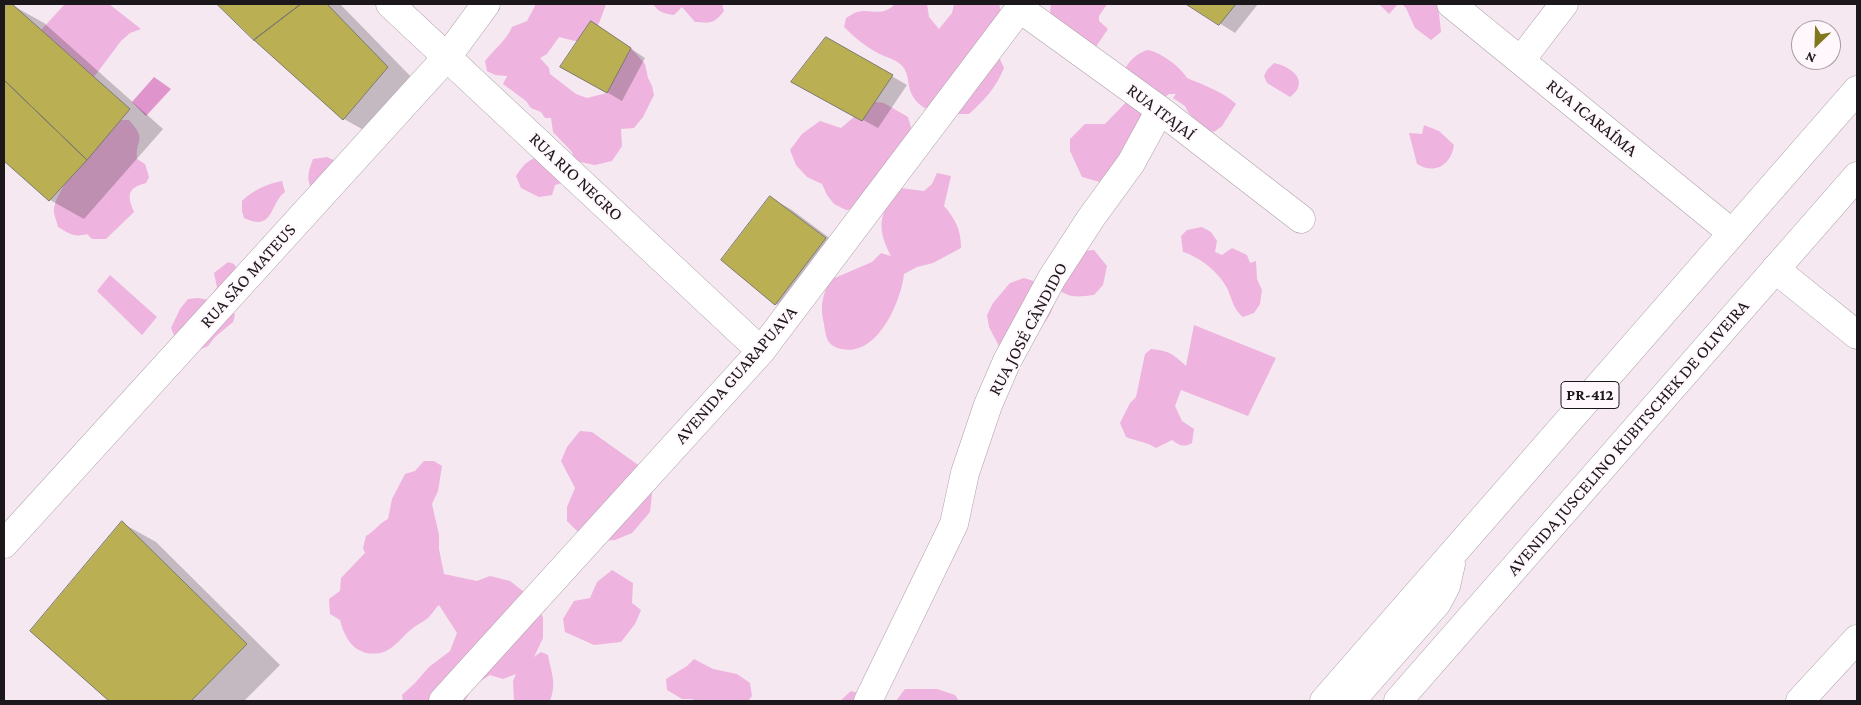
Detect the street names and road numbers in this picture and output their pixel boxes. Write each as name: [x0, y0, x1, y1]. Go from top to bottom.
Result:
street label: RUA ICARAÍMA: [1542, 75, 1642, 161]
street label: RUA ITAJAÍ: [1122, 79, 1200, 145]
street label: RUA RIO NEGRO: [525, 128, 627, 226]
street label: RUA SÃO MATEUS: [196, 219, 300, 333]
street label: RUA JOSÉ CÂNDIDO: [984, 259, 1072, 399]
street label: AVENIDA JUSCELINO KUBITSCHEK DE OLIVEIRA: [1502, 296, 1754, 580]
street label: AVENIDA GUARAPUAVA: [670, 302, 802, 448]
road number: PR-412: [1561, 382, 1619, 408]

